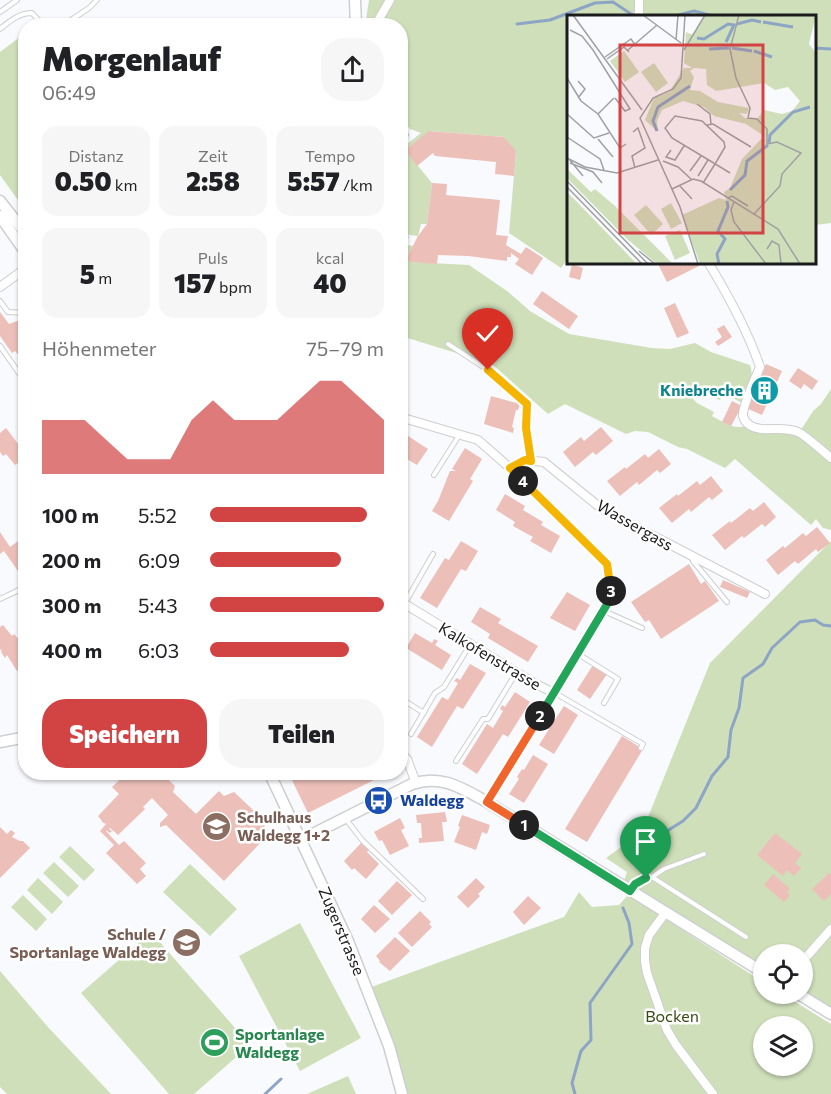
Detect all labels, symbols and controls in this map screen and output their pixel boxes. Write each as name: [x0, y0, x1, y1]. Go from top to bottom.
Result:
inset map: [567, 15, 816, 264]
text: Morgenlauf: [42, 37, 221, 78]
button: share: [321, 38, 384, 101]
text: 06:49: [42, 80, 96, 104]
text: Distanz: [68, 146, 124, 165]
text: Zeit: [198, 146, 228, 165]
text: Tempo: [305, 146, 355, 165]
text: 0.50: [55, 165, 112, 196]
text: 2:58: [186, 165, 240, 196]
text: 5:57: [287, 165, 340, 196]
text: km: [112, 175, 137, 194]
text: /km: [340, 175, 373, 194]
text: Puls: [198, 248, 228, 267]
text: kcal: [316, 248, 344, 267]
text: 5: [80, 258, 95, 289]
text: 157: [174, 267, 216, 298]
text: 40: [313, 267, 347, 298]
text: m: [95, 268, 112, 287]
text: bpm: [216, 277, 252, 296]
pin: [462, 308, 513, 370]
icon: check: [471, 317, 504, 350]
text: Höhenmeter: [42, 336, 157, 360]
text: 75–79 m: [306, 336, 384, 360]
building icon: Kniebreche: [748, 374, 780, 406]
place label: Kniebreche: [660, 380, 743, 399]
pin: 4: [508, 466, 538, 496]
text: 4: [518, 471, 528, 490]
street label: Wassergass: [594, 495, 677, 554]
text: 100 m: [42, 503, 99, 527]
text: 5:52: [138, 503, 177, 527]
text: 200 m: [42, 548, 101, 572]
text: 6:09: [138, 548, 180, 572]
pin: 3: [596, 576, 626, 606]
text: 3: [606, 581, 616, 600]
text: 300 m: [42, 593, 102, 617]
text: 5:43: [138, 593, 178, 617]
street label: Kalkofenstrasse: [436, 618, 545, 694]
text: 400 m: [42, 638, 102, 662]
text: 6:03: [138, 638, 179, 662]
button: Speichern: [42, 699, 207, 768]
button: Teilen: [219, 699, 384, 768]
pin: 2: [525, 701, 555, 731]
text: 2: [535, 706, 545, 725]
bus stop icon: Waldegg: [363, 784, 395, 816]
place label: Waldegg: [400, 790, 464, 809]
place label: Schulhaus Waldegg 1+2: [237, 807, 330, 844]
school or university icon: Schulhaus Waldegg 1+2: [200, 810, 232, 842]
pin: 1: [509, 810, 539, 840]
text: 1: [520, 815, 528, 834]
pin: [620, 816, 671, 878]
icon: arrive: [629, 825, 662, 858]
street label: Zugerstrasse: [315, 884, 370, 978]
place label: Schule / Sportanlage Waldegg: [9, 924, 167, 961]
school or university icon: Schule / Sportanlage Waldegg: [171, 927, 203, 959]
map controls: [753, 944, 813, 1076]
button: locate: [753, 944, 813, 1004]
park label: Bocken: [645, 1006, 699, 1025]
button: layers: [753, 1016, 813, 1076]
place label: Sportanlage Waldegg: [235, 1024, 325, 1061]
sports icon: Sportanlage Waldegg: [198, 1027, 230, 1059]

